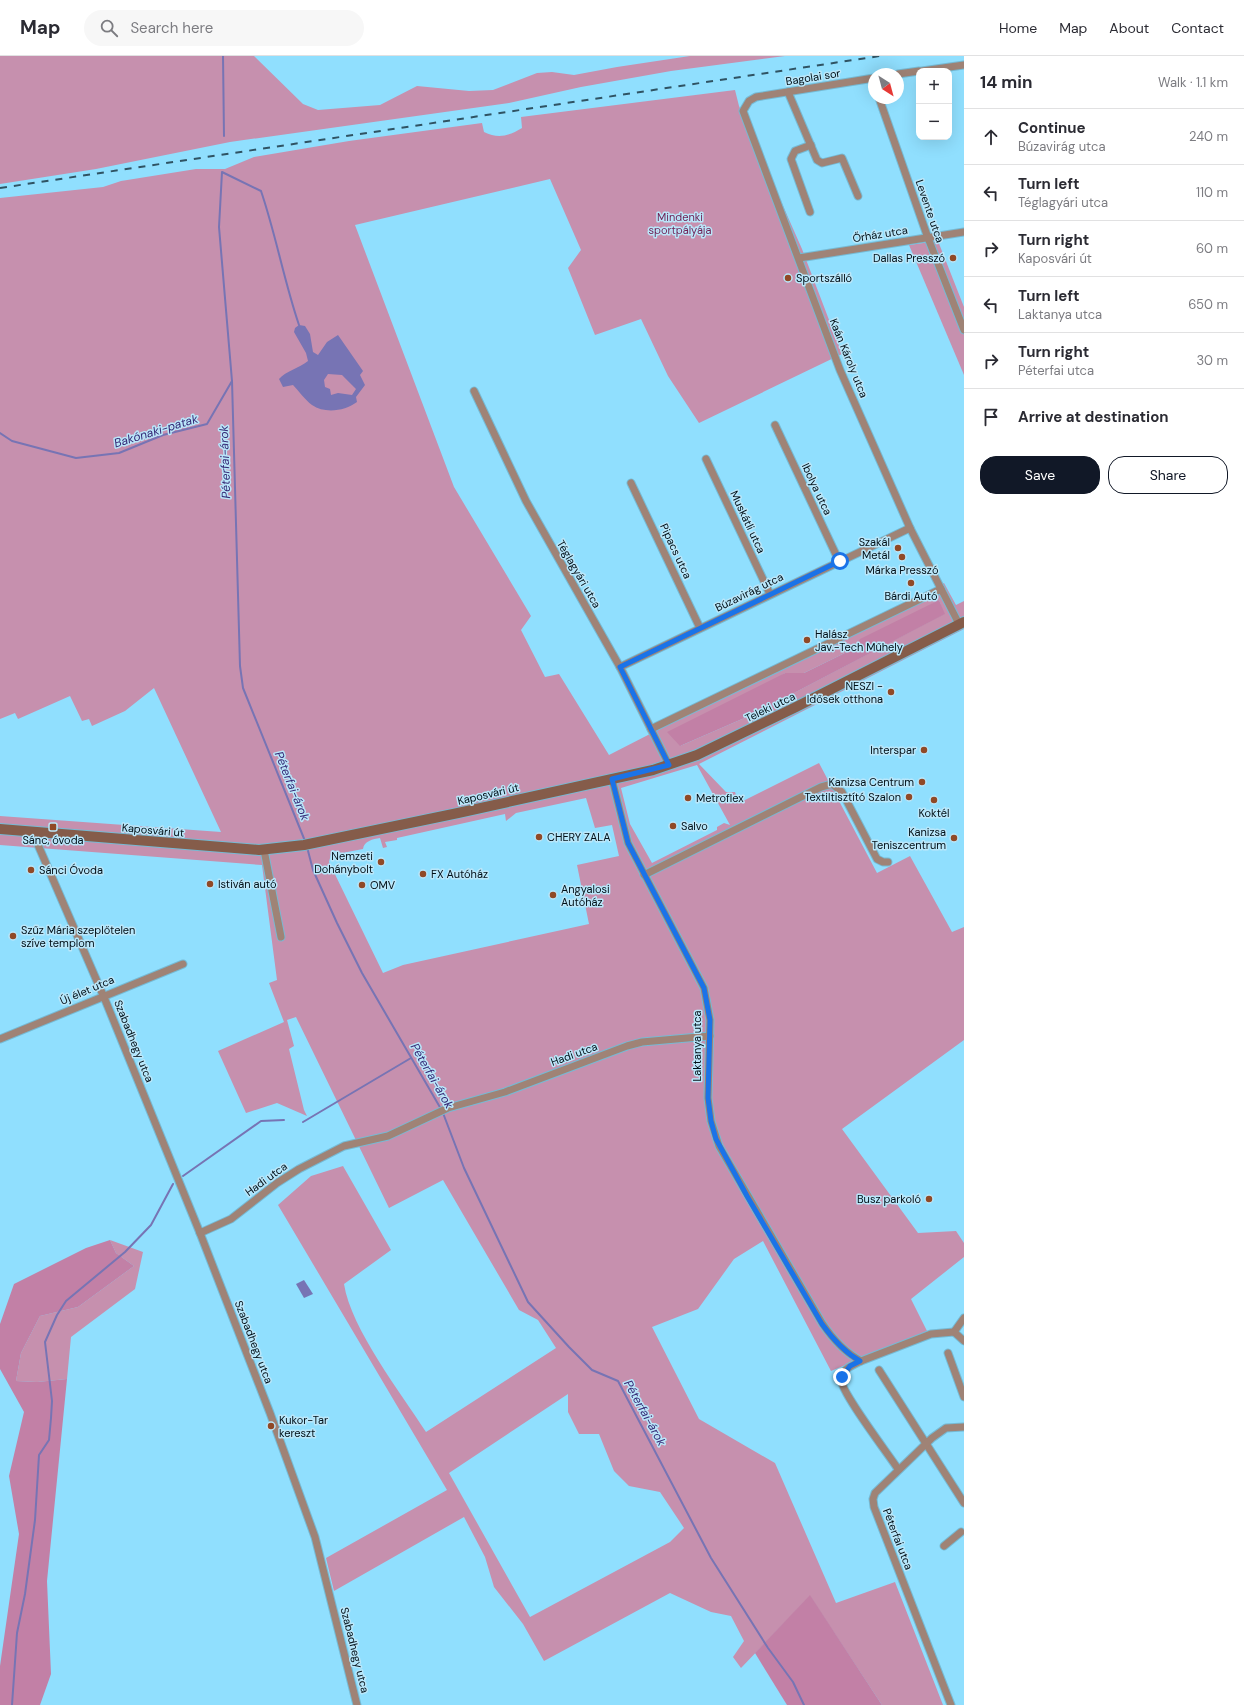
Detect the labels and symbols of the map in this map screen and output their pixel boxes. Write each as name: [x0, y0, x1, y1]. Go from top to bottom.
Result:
street label: Bagolai sor: [785, 66, 841, 88]
north arrow: [868, 68, 904, 104]
street label: Levente utca: [913, 178, 947, 244]
park label: Mindenki sportpályája: [648, 210, 712, 237]
street label: Őrház utca: [851, 223, 909, 245]
place label: Dallas Presszó: [873, 251, 945, 265]
marker: Dallas Presszó: [948, 253, 958, 263]
place label: Sportszálló: [796, 271, 852, 285]
marker: Sportszálló: [783, 273, 793, 283]
street label: Kaán Károly utca: [827, 316, 871, 400]
water label: Bakónaki-patak: [112, 410, 201, 451]
water label: Péterfai-árok: [216, 424, 234, 499]
street label: Ibolya utca: [799, 461, 835, 517]
street label: Muskátli utca: [727, 488, 769, 556]
street label: Pipacs utca: [657, 521, 695, 581]
place label: Szakál Metál: [859, 535, 890, 562]
street label: Téglagyári utca: [554, 537, 604, 611]
marker: Szakál Metál: [893, 543, 903, 553]
route start: [831, 552, 849, 570]
marker: Márka Presszó: [897, 552, 907, 562]
place label: Márka Presszó: [866, 563, 938, 577]
street label: Búzavirág utca: [713, 569, 785, 615]
marker: Bárdi Autó: [906, 578, 916, 588]
place label: Bárdi Autó: [884, 589, 938, 603]
place label: Halász Jav.-Tech Műhely: [815, 627, 903, 654]
marker: Halász Jav.-Tech Műhely: [802, 635, 812, 645]
place label: NESZI - Idősek otthona: [807, 679, 883, 706]
marker: NESZI - Idősek otthona: [886, 687, 896, 697]
street label: Teleki utca: [743, 689, 797, 725]
place label: Interspar: [870, 743, 916, 757]
marker: Interspar: [919, 745, 929, 755]
water label: Péterfai-árok: [271, 749, 313, 824]
place label: Kanizsa Centrum: [828, 775, 914, 789]
marker: Kanizsa Centrum: [917, 777, 927, 787]
street label: Kaposvári út: [456, 780, 520, 808]
place label: Textiltisztító Szalon: [804, 790, 901, 804]
place label: Metroflex: [696, 791, 744, 805]
marker: Textiltisztító Szalon: [904, 792, 914, 802]
marker: Metroflex: [683, 793, 693, 803]
marker: Koktél: [929, 795, 939, 805]
place label: Koktél: [919, 806, 950, 820]
place label: Salvo: [681, 819, 708, 833]
street label: Kaposvári út: [121, 820, 185, 840]
marker: Salvo: [668, 821, 678, 831]
marker: Sánc, óvoda: [48, 822, 58, 832]
place label: Kanizsa Teniszcentrum: [872, 825, 946, 852]
place label: CHERY ZALA: [547, 830, 610, 844]
marker: CHERY ZALA: [534, 832, 544, 842]
place label: Sánc, óvoda: [22, 833, 84, 847]
marker: Kanizsa Teniszcentrum: [949, 833, 959, 843]
place label: Nemzeti Dohánybolt: [314, 849, 373, 876]
marker: Nemzeti Dohánybolt: [376, 857, 386, 867]
place label: Sánci Óvoda: [39, 863, 103, 877]
marker: Sánci Óvoda: [26, 865, 36, 875]
place label: FX Autóház: [431, 867, 488, 881]
marker: FX Autóház: [418, 869, 428, 879]
place label: Istiván autó: [218, 877, 277, 891]
place label: OMV: [370, 878, 396, 892]
marker: Istiván autó: [205, 879, 215, 889]
marker: OMV: [357, 880, 367, 890]
place label: Angyalosi Autóház: [561, 882, 610, 909]
marker: Angyalosi Autóház: [548, 890, 558, 900]
place label: Szűz Mária szeplőtelen szíve templom: [21, 923, 135, 950]
marker: Szűz Mária szeplőtelen szíve templom: [8, 931, 18, 941]
street label: Új élet utca: [58, 972, 116, 1008]
street label: Szabadhegy utca: [111, 998, 157, 1084]
street label: Laktanya utca: [690, 1010, 704, 1082]
street label: Hadi utca: [549, 1039, 599, 1069]
water label: Péterfai-árok: [407, 1040, 458, 1112]
street label: Hadi utca: [242, 1159, 290, 1199]
place label: Busz parkoló: [857, 1192, 921, 1206]
marker: Busz parkoló: [924, 1194, 934, 1204]
street label: Szabadhegy utca: [232, 1299, 276, 1385]
route end: [833, 1368, 851, 1386]
water label: Péterfai-árok: [620, 1377, 670, 1450]
place label: Kukor-Tar kereszt: [279, 1413, 328, 1440]
marker: Kukor-Tar kereszt: [266, 1421, 276, 1431]
street label: Péterfai utca: [880, 1506, 916, 1572]
street label: Szabadhegy utca: [338, 1606, 372, 1694]

